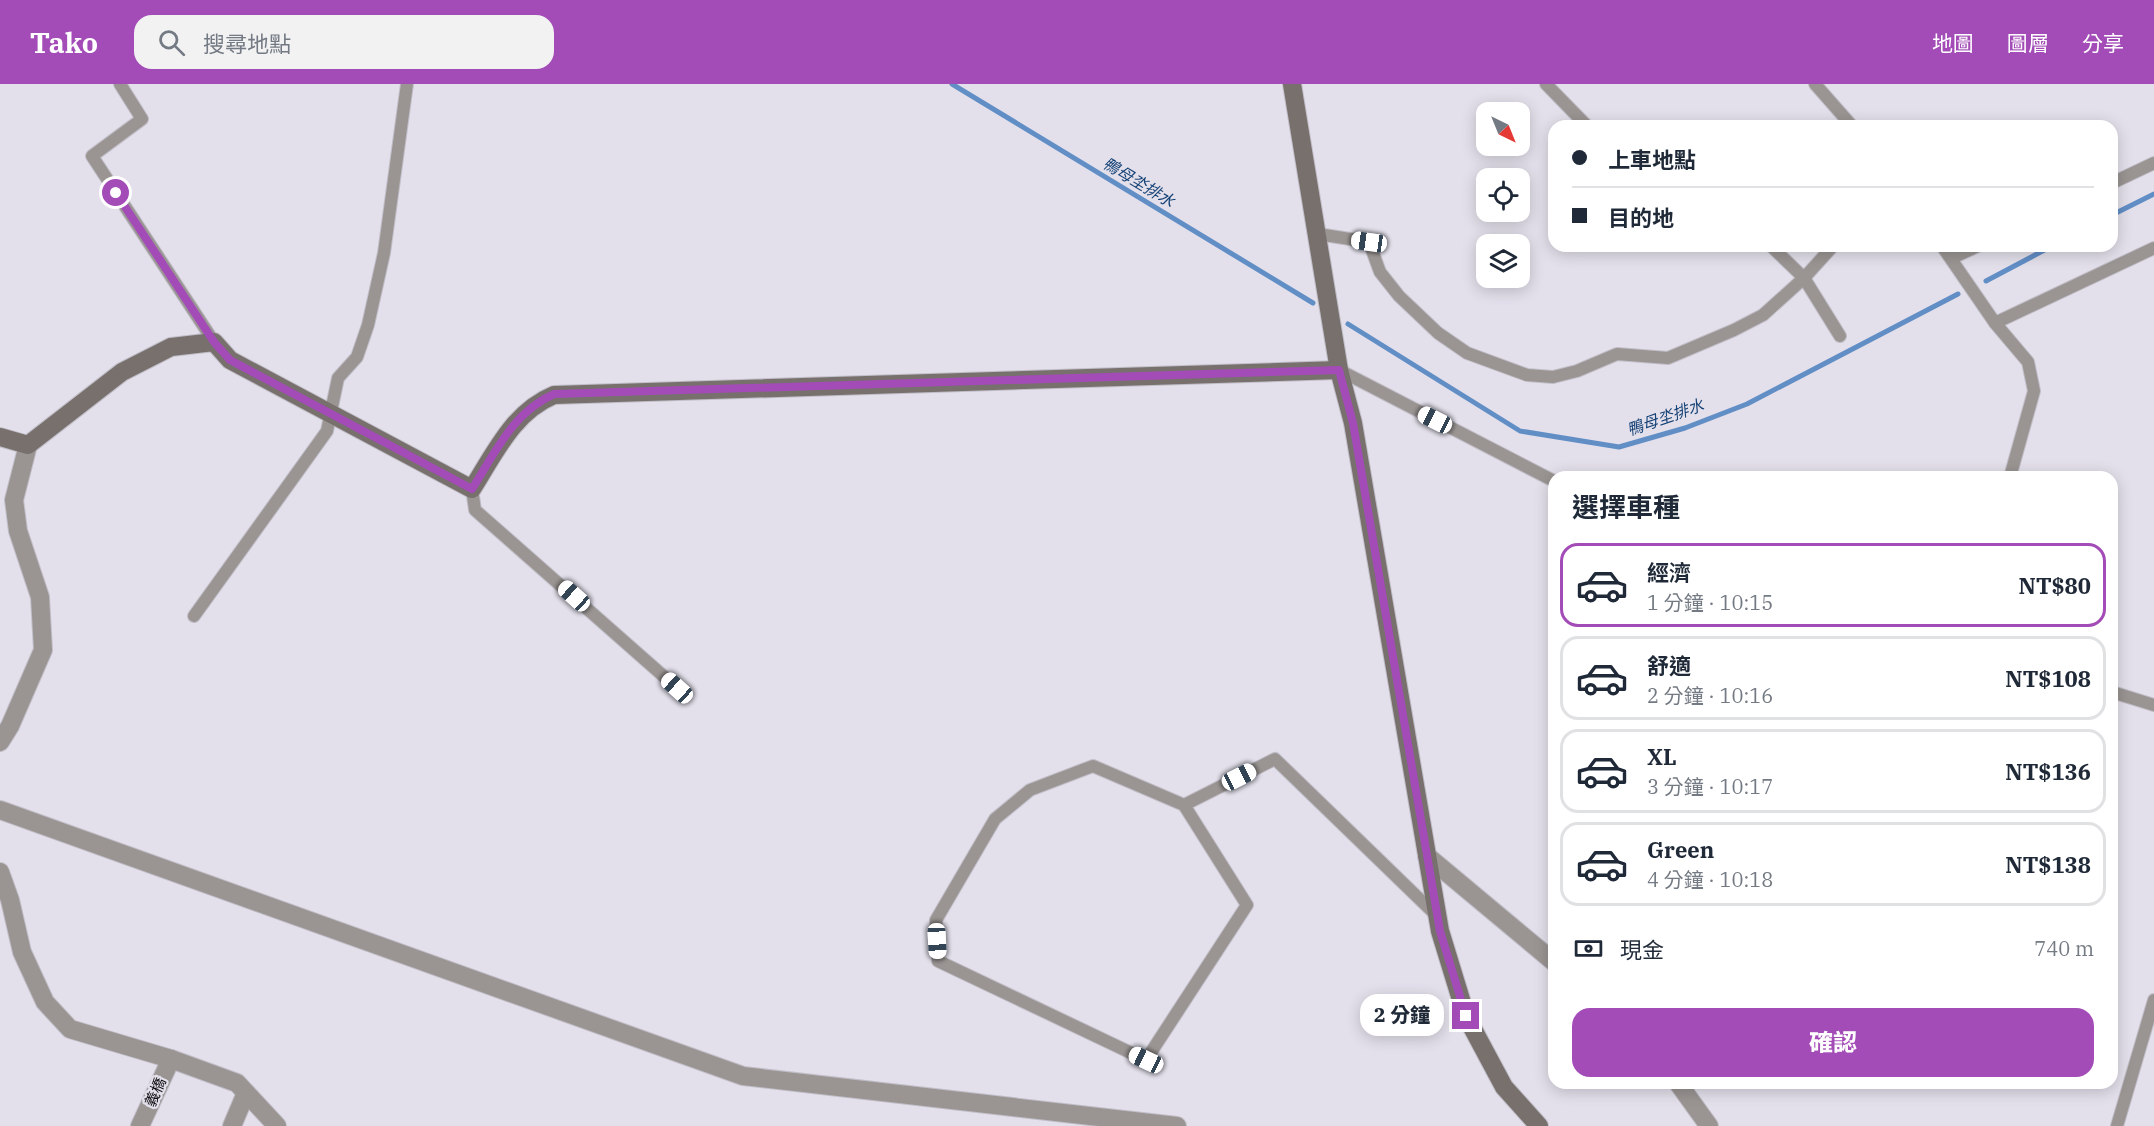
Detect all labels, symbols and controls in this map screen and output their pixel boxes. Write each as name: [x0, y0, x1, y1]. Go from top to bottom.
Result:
search box: [134, 15, 554, 69]
text: Tako: [30, 24, 98, 61]
icon: search: [155, 26, 188, 59]
text: 搜尋地點: [203, 29, 291, 58]
text: 地圖: [1932, 29, 1974, 57]
text: 圖層: [2007, 29, 2049, 57]
text: 分享: [2082, 29, 2124, 57]
north arrow: [1476, 102, 1530, 156]
map controls: [1476, 102, 1530, 288]
text: 上車地點: [1608, 145, 1696, 174]
water label: 鴨母坔排水: [1100, 153, 1179, 212]
button: locate: [1476, 168, 1530, 222]
route start: [102, 179, 129, 206]
text: 目的地: [1608, 203, 1674, 232]
car: [1350, 231, 1388, 253]
button: layers: [1476, 234, 1530, 288]
water label: 鴨母坔排水: [1624, 394, 1707, 439]
car: [1415, 404, 1455, 436]
text: 選擇車種: [1572, 489, 1680, 524]
icon: car: [1575, 558, 1629, 612]
text: 經濟: [1647, 558, 1691, 587]
text: NT$80: [2018, 571, 2091, 600]
car: [555, 577, 593, 615]
text: 1 分鐘 · 10:15: [1647, 589, 1773, 616]
icon: car: [1575, 651, 1629, 705]
text: 舒適: [1647, 651, 1691, 680]
text: NT$108: [2005, 664, 2091, 693]
car: [658, 669, 696, 707]
text: 2 分鐘 · 10:16: [1647, 682, 1773, 709]
text: XL: [1647, 742, 1677, 771]
icon: car: [1575, 744, 1629, 798]
text: NT$136: [2005, 757, 2091, 786]
car: [1219, 761, 1259, 793]
text: 3 分鐘 · 10:17: [1647, 773, 1773, 800]
text: Green: [1647, 835, 1714, 864]
icon: car: [1575, 837, 1629, 891]
text: NT$138: [2005, 850, 2091, 879]
text: 4 分鐘 · 10:18: [1647, 866, 1773, 893]
car: [927, 923, 947, 959]
icon: cash: [1572, 932, 1605, 965]
text: 現金: [1620, 935, 1664, 964]
text: 740 m: [2034, 935, 2094, 962]
callout: 2 分鐘: [1361, 995, 1445, 1037]
text: 2 分鐘: [1374, 1001, 1430, 1028]
route end: [1452, 1002, 1479, 1029]
button: 確認: [1572, 1008, 2094, 1077]
car: [1126, 1044, 1166, 1076]
street label: 義橋: [140, 1074, 170, 1110]

